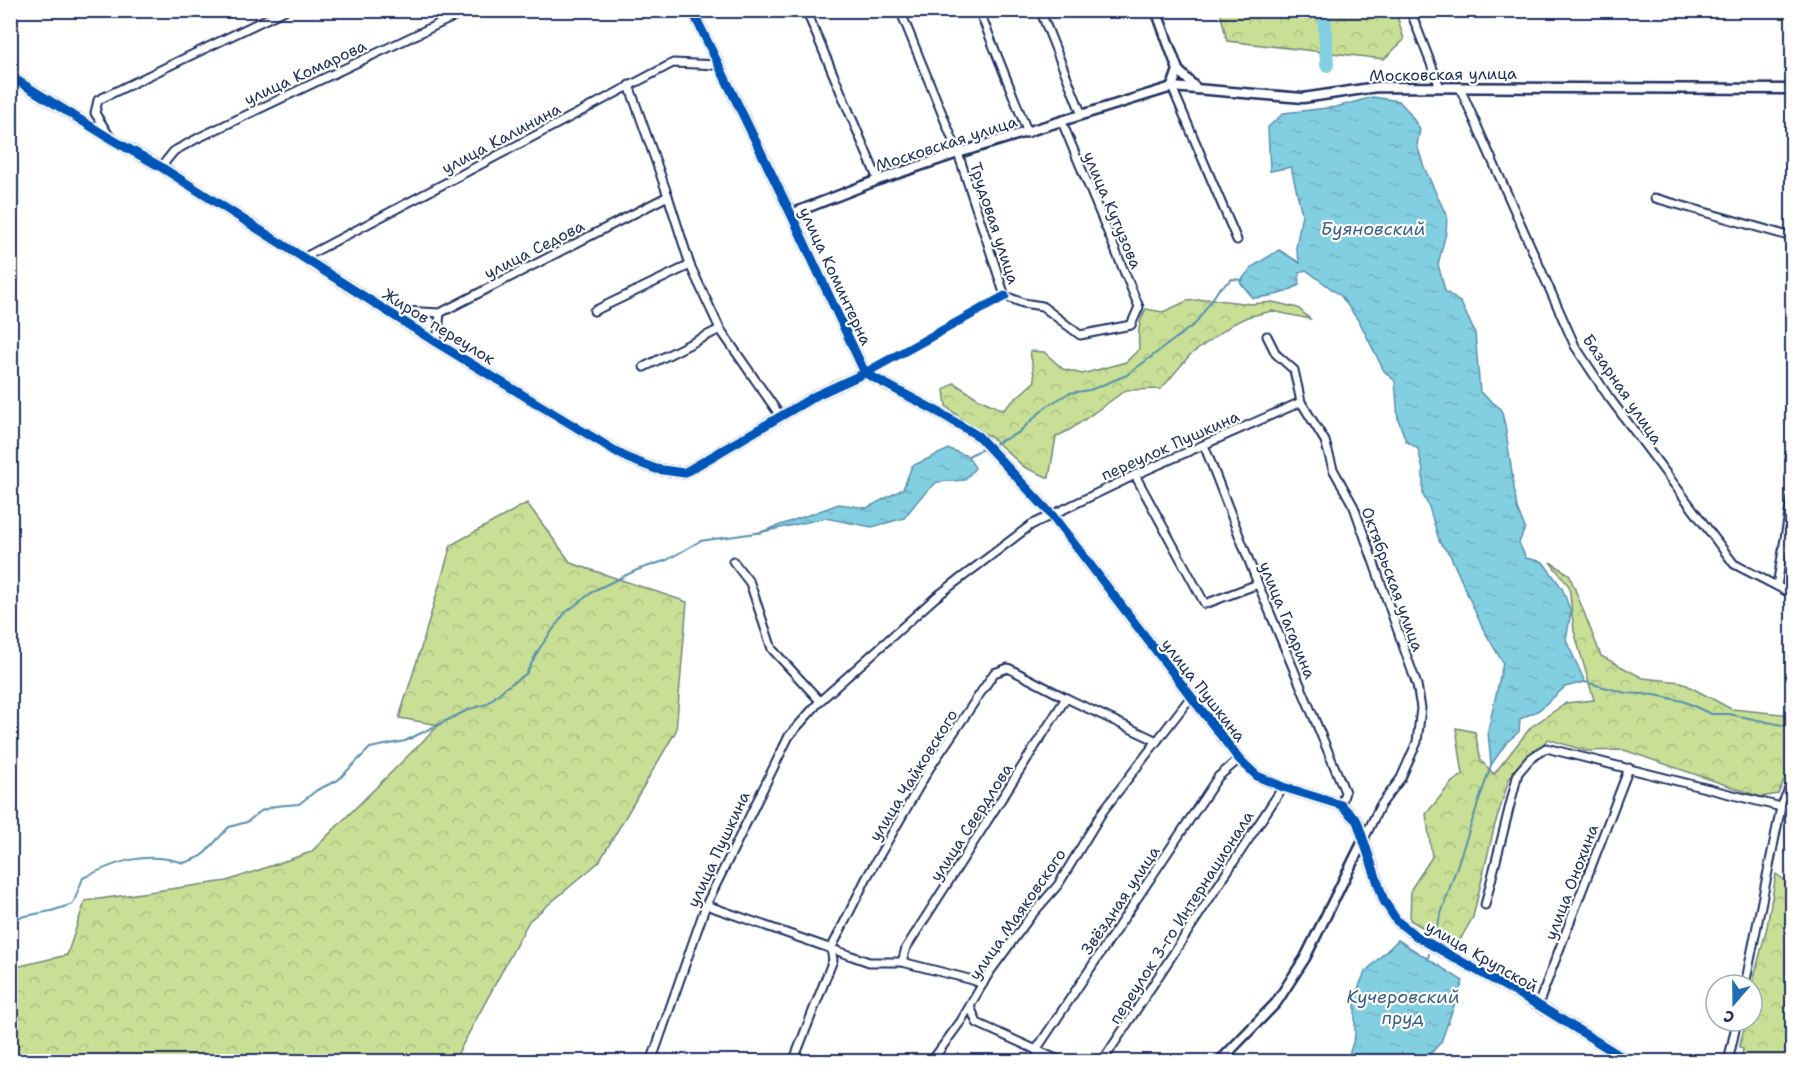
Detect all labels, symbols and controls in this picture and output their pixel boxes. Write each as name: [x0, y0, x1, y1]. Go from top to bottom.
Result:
street label: улица Комарова: [241, 35, 370, 110]
street label: Московская улица: [1369, 63, 1517, 86]
street label: улица Калинина: [438, 98, 565, 179]
street label: Московская улица: [873, 111, 1020, 176]
street label: улица Кутузова: [1078, 148, 1147, 272]
street label: Трудовая улица: [965, 160, 1024, 287]
street label: улица Коминтерна: [794, 204, 877, 349]
street label: улица Седова: [481, 215, 588, 284]
water label: Буяновский: [1320, 217, 1426, 241]
street label: Жиров переулок: [379, 283, 499, 370]
street label: Базарная улица: [1578, 330, 1667, 449]
street label: переулок Пушкина: [1098, 405, 1243, 485]
street label: Октябрьская улица: [1357, 504, 1428, 654]
street label: улица Гагарина: [1254, 559, 1321, 682]
street label: улица Пушкина: [1157, 634, 1251, 746]
street label: улица Чайковского: [864, 705, 963, 845]
street label: улица Свердлова: [925, 759, 1017, 885]
street label: улица Пушкина: [682, 788, 755, 911]
street label: переулок 3-го Интернационала: [1104, 807, 1258, 1028]
street label: улица Онохина: [1540, 821, 1603, 943]
street label: Звёздная улица: [1076, 842, 1165, 959]
street label: улица Маяковского: [964, 844, 1071, 984]
street label: улица Крупской: [1422, 916, 1542, 997]
north arrow: [1704, 973, 1764, 1033]
water label: Кучеровский пруд: [1346, 985, 1460, 1030]
text: С: [1721, 1005, 1737, 1028]

